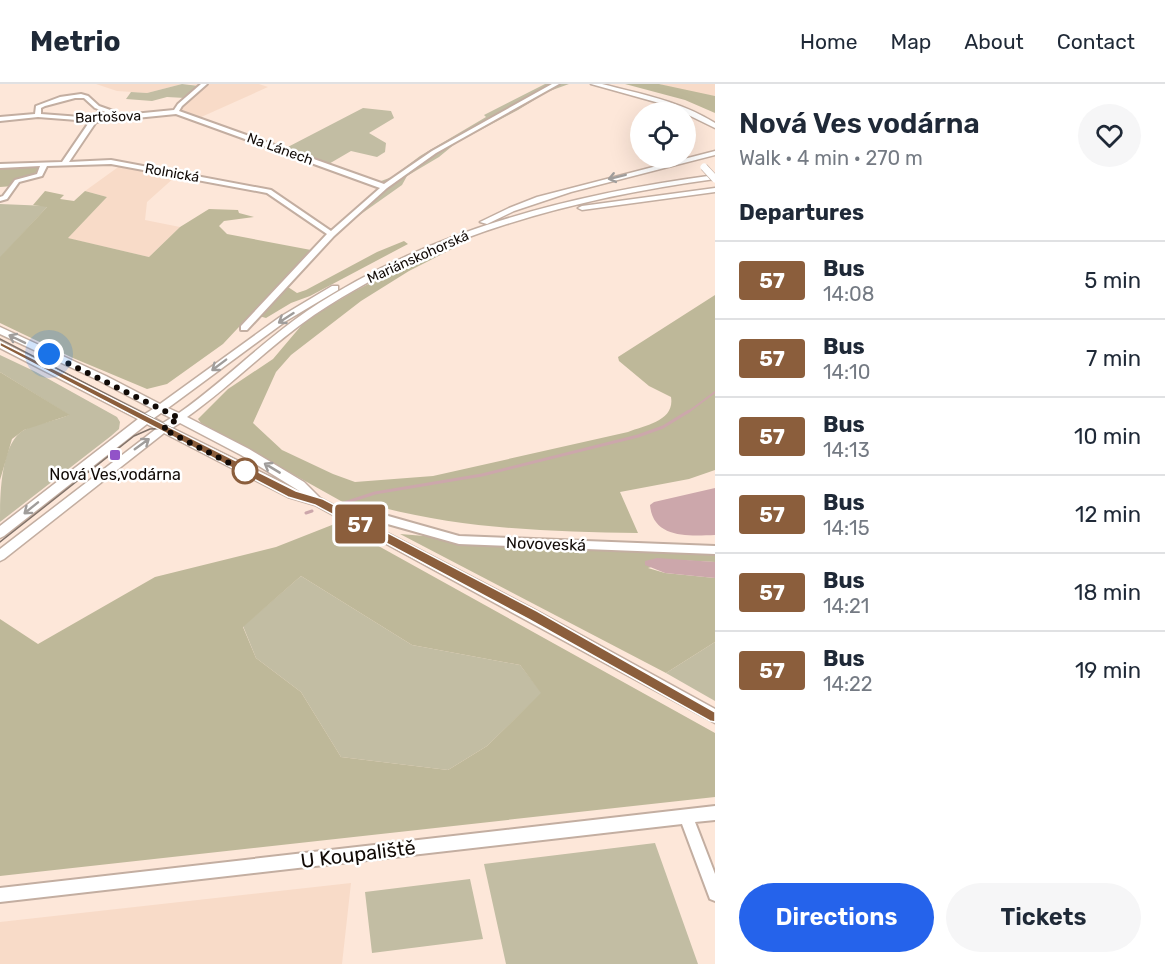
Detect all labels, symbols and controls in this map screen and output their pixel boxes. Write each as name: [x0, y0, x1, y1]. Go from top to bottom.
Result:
text: Metrio: [30, 25, 121, 58]
text: Home: [800, 29, 857, 54]
text: Map: [890, 29, 931, 54]
text: About: [964, 29, 1024, 54]
text: Contact: [1057, 29, 1135, 54]
map controls: [630, 102, 696, 168]
button: locate: [630, 102, 696, 168]
button: heart: [1078, 104, 1141, 167]
street label: Bartošova: [75, 107, 141, 127]
text: Nová Ves vodárna: [739, 107, 980, 140]
street label: Na Lánech: [245, 129, 315, 169]
text: Walk · 4 min · 270 m: [739, 146, 923, 170]
street label: Rolnická: [143, 160, 201, 186]
one-way arrow: [608, 172, 627, 183]
text: Departures: [739, 199, 864, 226]
street label: Mariánskohorská: [364, 227, 472, 287]
text: Bus: [823, 255, 865, 282]
text: 5 min: [1084, 267, 1141, 294]
text: 57: [759, 268, 785, 293]
text: 14:08: [823, 282, 875, 306]
one-way arrow: [278, 312, 295, 324]
one-way arrow: [9, 332, 27, 344]
text: Bus: [823, 333, 865, 360]
your location: [34, 339, 64, 369]
text: 7 min: [1086, 345, 1141, 372]
text: 57: [759, 346, 785, 371]
one-way arrow: [212, 359, 228, 371]
text: 14:10: [823, 360, 870, 384]
text: Bus: [823, 411, 865, 438]
text: 10 min: [1074, 423, 1141, 450]
text: 57: [759, 424, 785, 449]
one-way arrow: [134, 438, 150, 450]
text: 14:13: [823, 438, 870, 462]
marker: Nová Ves,vodárna: [108, 448, 122, 462]
unlabelled marker: [232, 458, 258, 484]
one-way arrow: [264, 461, 281, 473]
place label: Nová Ves,vodárna: [49, 465, 181, 484]
text: Bus: [823, 489, 865, 516]
one-way arrow: [24, 501, 40, 514]
text: 12 min: [1075, 501, 1141, 528]
text: 57: [759, 502, 785, 527]
line badge: 57: [333, 504, 387, 544]
text: 57: [347, 512, 373, 537]
text: 14:15: [823, 516, 870, 540]
street label: Novoveská: [506, 533, 586, 555]
text: Bus: [823, 567, 865, 594]
text: 18 min: [1074, 579, 1141, 606]
text: 57: [759, 580, 785, 605]
text: 14:21: [823, 594, 869, 618]
text: Bus: [823, 645, 865, 672]
text: 19 min: [1075, 657, 1141, 684]
text: 57: [759, 658, 785, 683]
text: 14:22: [823, 672, 873, 696]
street label: U Koupaliště: [299, 835, 417, 873]
button: Directions: [739, 883, 934, 952]
button: Tickets: [946, 883, 1141, 952]

